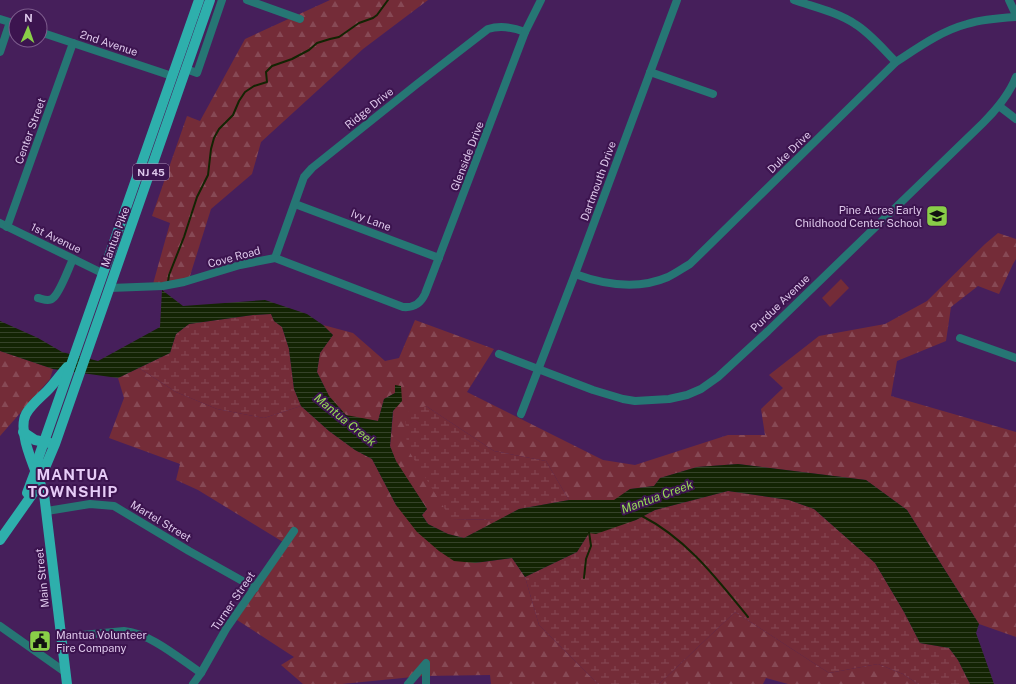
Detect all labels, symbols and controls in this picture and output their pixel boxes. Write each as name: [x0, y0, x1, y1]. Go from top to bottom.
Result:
north arrow: [8, 8, 48, 48]
text: N: [24, 12, 33, 24]
street label: 2nd Avenue: [79, 28, 139, 58]
street label: Ridge Drive: [343, 85, 395, 131]
street label: Center Street: [12, 96, 48, 166]
street label: Glenside Drive: [448, 119, 486, 193]
street label: Duke Drive: [765, 129, 813, 175]
street label: Dartmouth Drive: [578, 140, 618, 222]
road number: NJ 45: [133, 164, 169, 180]
school or university icon: Pine Acres Early Childhood Center School: [924, 203, 950, 229]
place label: Pine Acres Early Childhood Center School: [795, 204, 922, 229]
street label: Mantua Pike: [99, 205, 131, 269]
street label: Ivy Lane: [349, 207, 393, 233]
street label: 1st Avenue: [29, 221, 83, 255]
street label: Cove Road: [206, 244, 262, 270]
street label: Purdue Avenue: [748, 272, 812, 334]
water label: Mantua Creek: [311, 391, 379, 450]
district label: MANTUA TOWNSHIP: [28, 466, 118, 500]
water label: Mantua Creek: [619, 477, 695, 516]
street label: Martel Street: [129, 498, 193, 544]
street label: Main Street: [33, 548, 51, 608]
street label: Turner Street: [209, 569, 257, 633]
public building icon: Mantua Volunteer Fire Company: [27, 628, 53, 654]
place label: Mantua Volunteer Fire Company: [56, 629, 147, 654]

